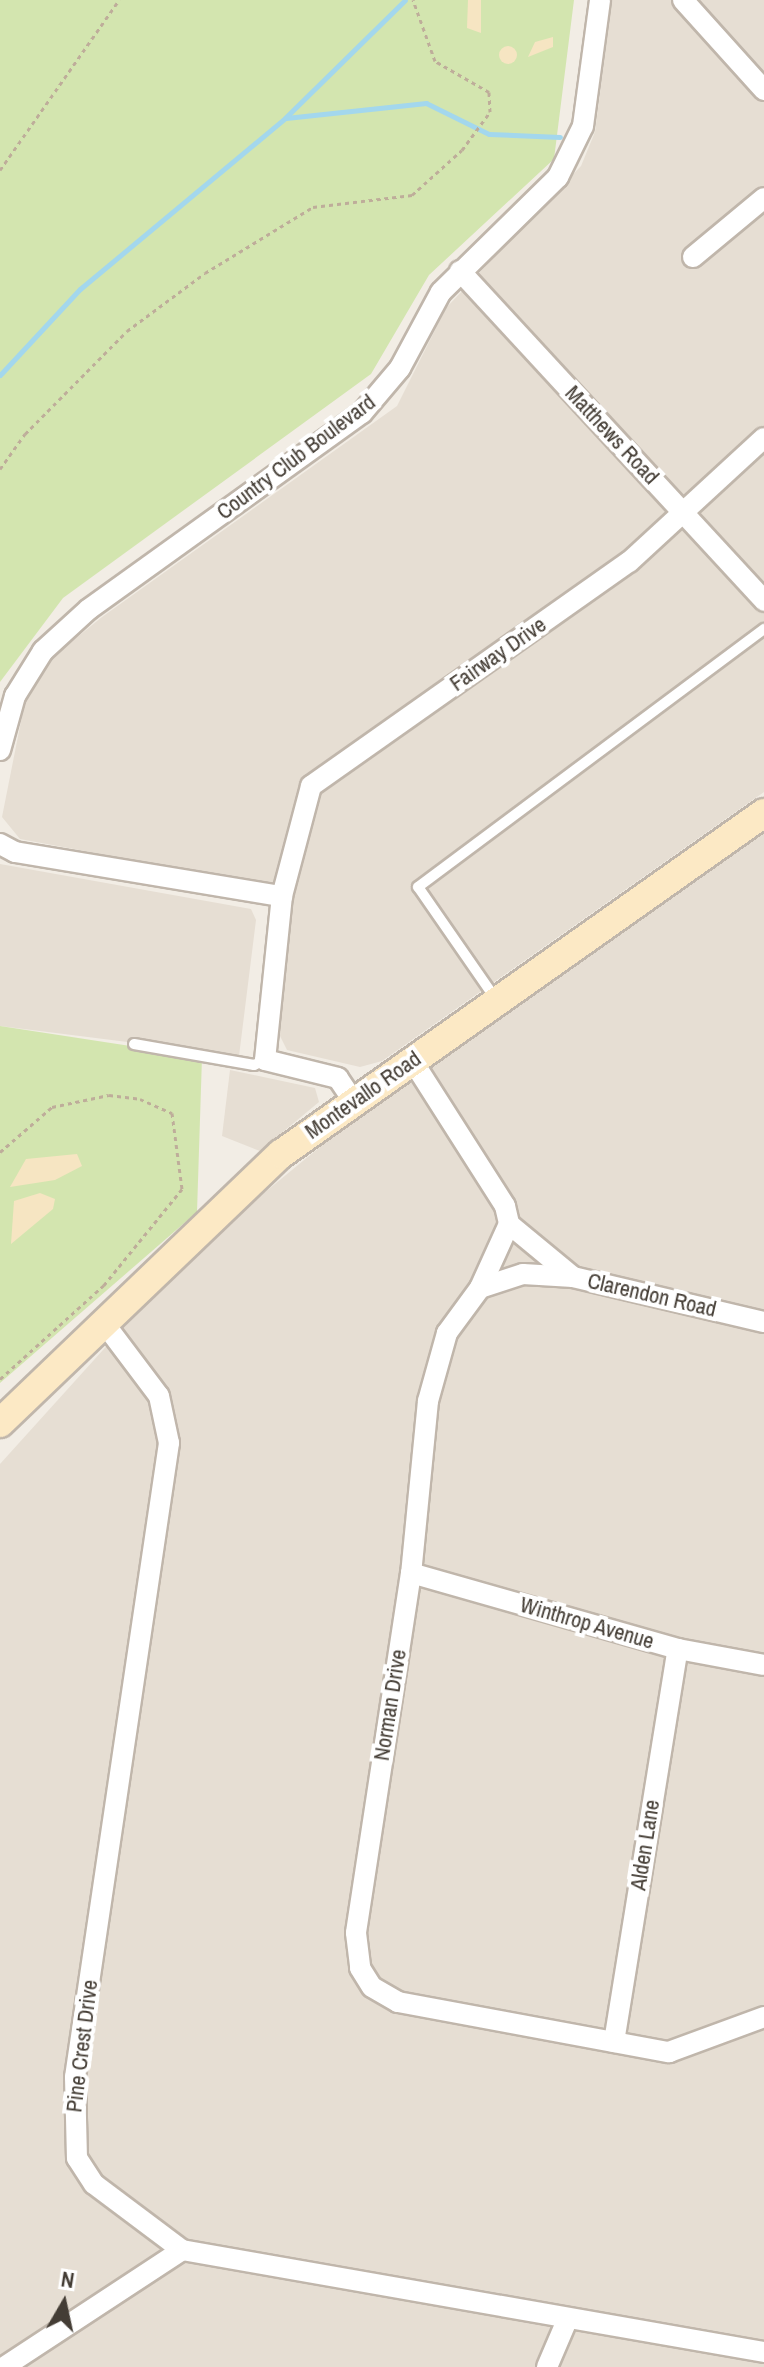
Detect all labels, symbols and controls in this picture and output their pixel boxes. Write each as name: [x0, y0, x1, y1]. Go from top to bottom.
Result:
street label: Matthews Road: [560, 380, 664, 490]
street label: Country Club Boulevard: [212, 389, 380, 525]
street label: Fairway Drive: [445, 611, 551, 697]
street label: Montevallo Road: [300, 1045, 426, 1145]
street label: Clarendon Road: [585, 1267, 719, 1323]
street label: Winthrop Avenue: [517, 1591, 657, 1655]
street label: Norman Drive: [368, 1647, 412, 1763]
street label: Alden Lane: [625, 1798, 665, 1892]
street label: Pine Crest Drive: [61, 1978, 103, 2114]
north arrow: [24, 2263, 104, 2343]
text: N: [59, 2263, 77, 2295]

